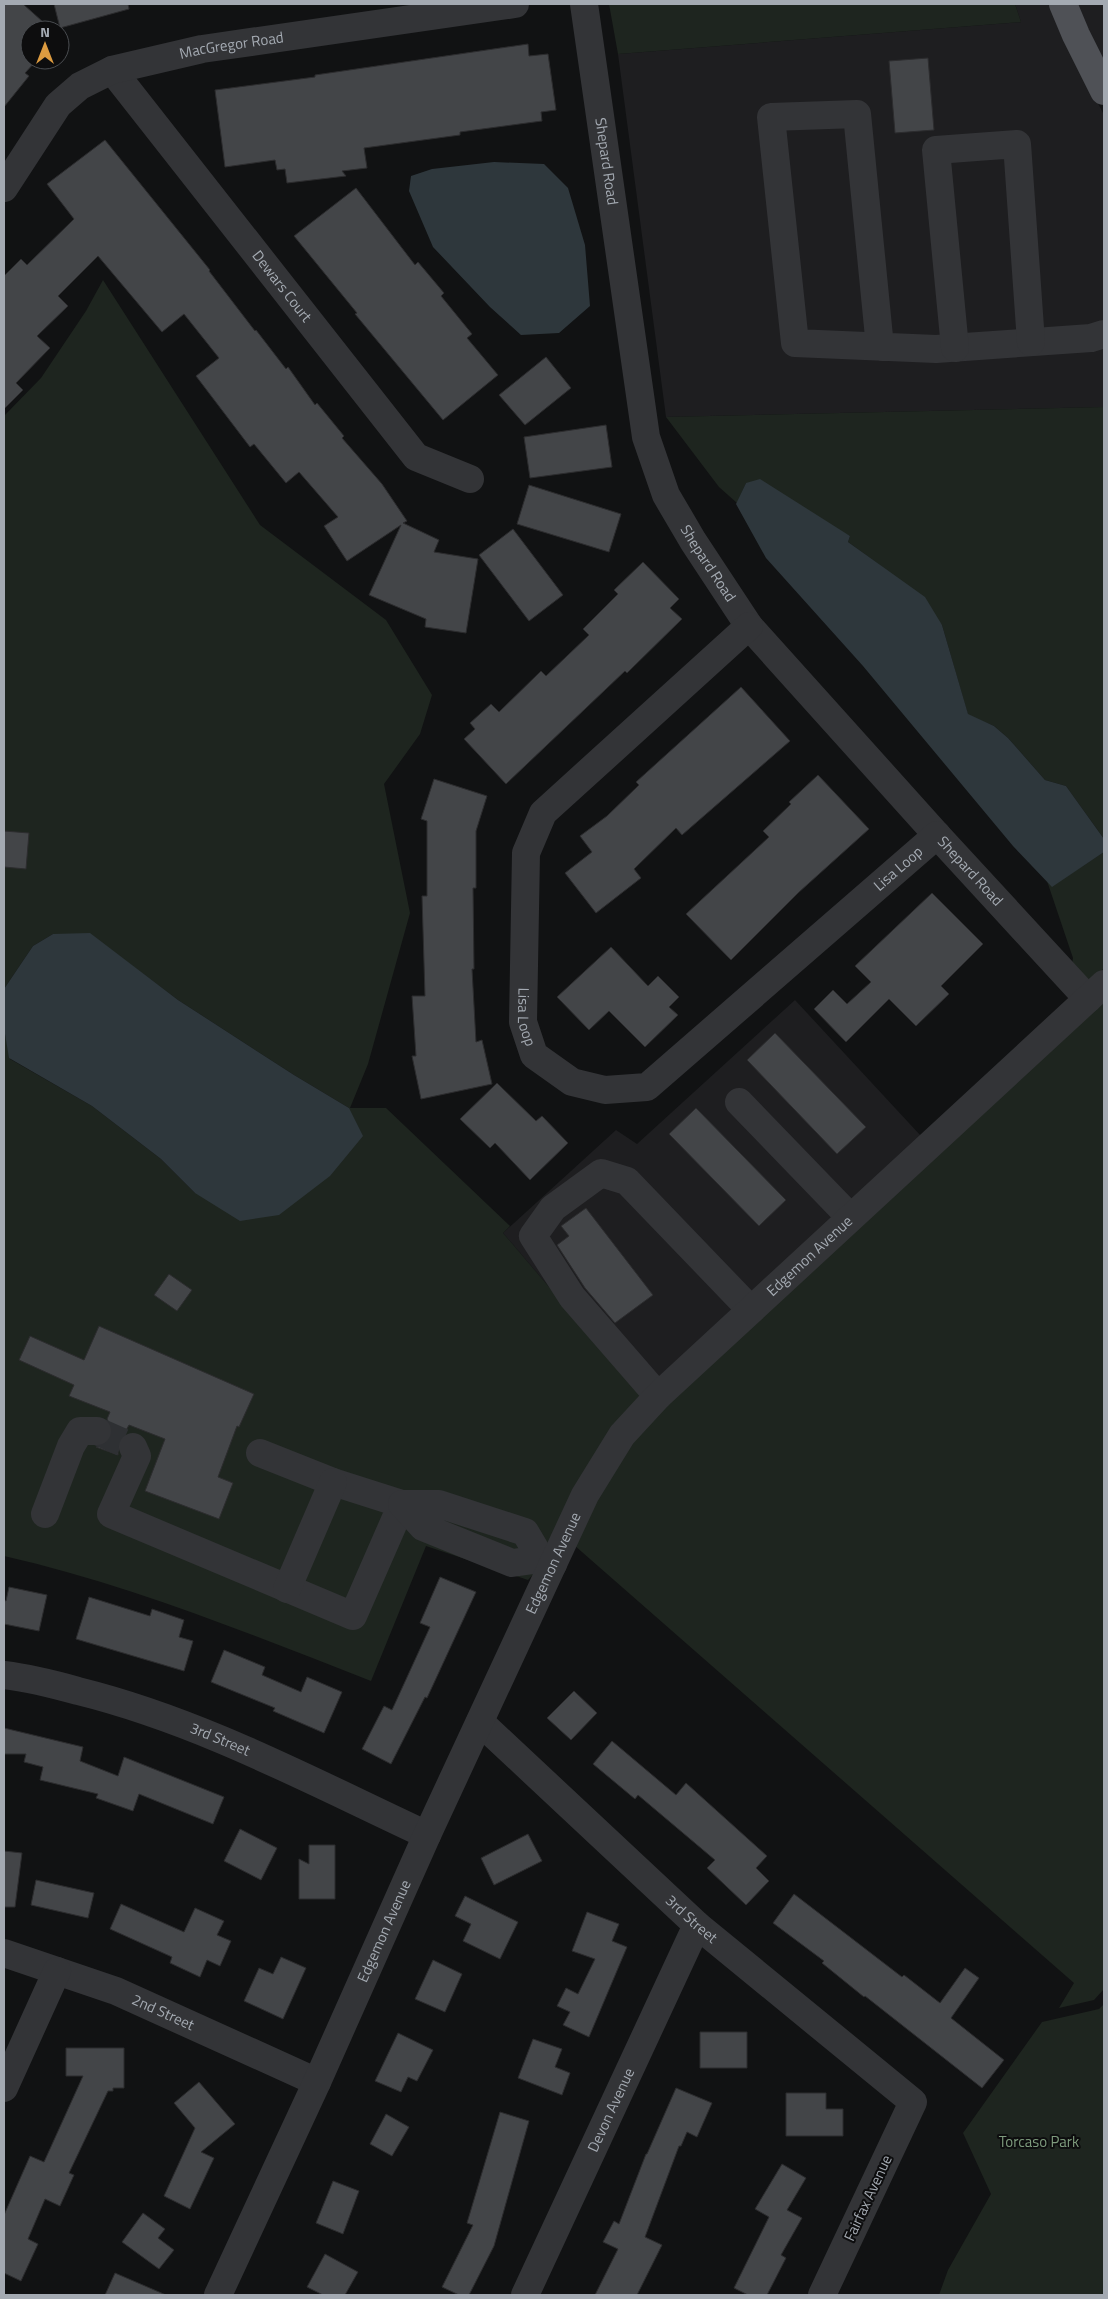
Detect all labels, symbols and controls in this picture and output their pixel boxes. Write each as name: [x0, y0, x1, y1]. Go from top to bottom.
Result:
north arrow: [20, 20, 70, 70]
text: N: [40, 21, 50, 42]
street label: MacGregor Road: [177, 25, 285, 65]
street label: Shepard Road: [589, 116, 625, 206]
street label: Dewars Court: [247, 245, 318, 327]
street label: Shepard Road: [675, 520, 742, 606]
street label: Shepard Road: [932, 831, 1009, 911]
street label: Lisa Loop: [868, 840, 928, 896]
street label: Lisa Loop: [512, 988, 542, 1049]
street label: Edgemon Avenue: [761, 1210, 857, 1302]
street label: Edgemon Avenue: [519, 1508, 587, 1618]
street label: 3rd Street: [187, 1716, 255, 1762]
street label: Edgemon Avenue: [351, 1876, 417, 1986]
street label: 3rd Street: [660, 1889, 723, 1949]
street label: 2nd Street: [128, 1988, 199, 2036]
street label: Devon Avenue: [581, 2064, 640, 2156]
park label: Torcaso Park: [999, 2130, 1079, 2153]
street label: Fairfax Avenue: [837, 2151, 898, 2245]

